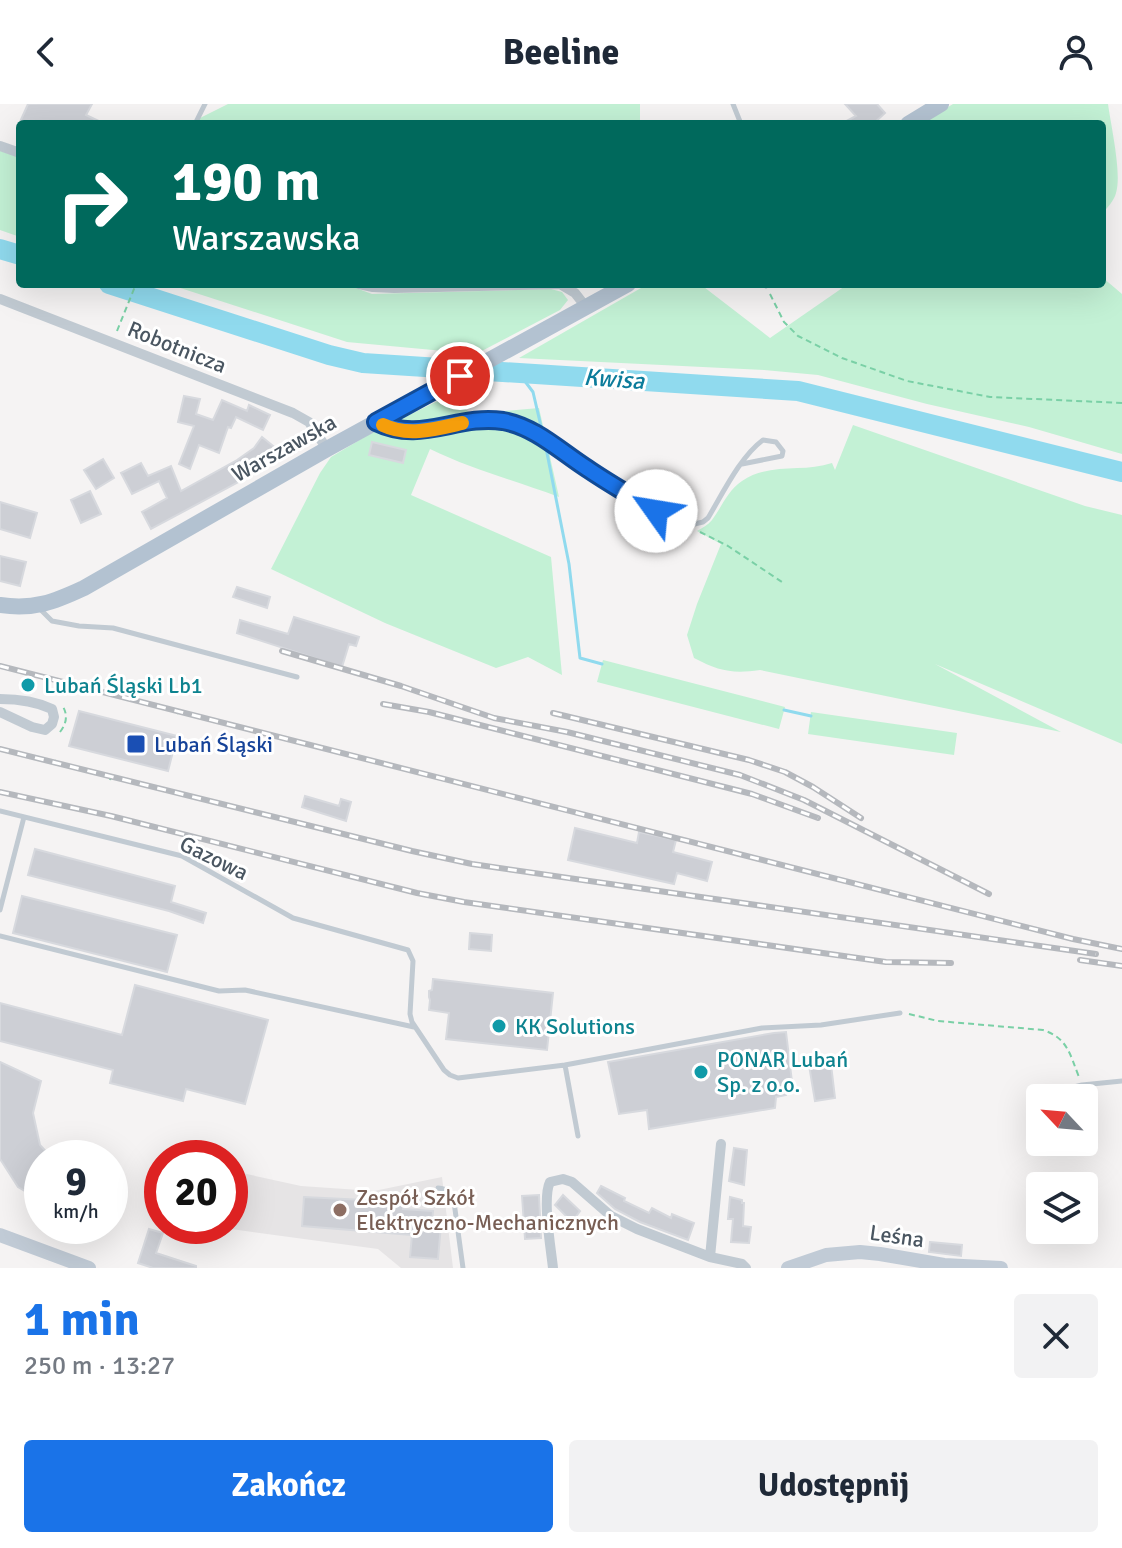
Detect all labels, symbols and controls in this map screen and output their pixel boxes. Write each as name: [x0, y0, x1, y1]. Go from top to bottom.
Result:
icon: back: [24, 30, 68, 74]
text: Beeline: [503, 30, 619, 75]
icon: person: [1054, 30, 1098, 74]
text: 190 m: [172, 147, 320, 216]
icon: right: [40, 152, 144, 256]
text: Warszawska: [172, 216, 361, 261]
street label: Robotnicza: [124, 315, 230, 379]
pin: [426, 342, 494, 410]
icon: arrive: [438, 354, 482, 398]
water label: Kwisa: [583, 362, 646, 396]
street label: Warszawska: [227, 408, 341, 488]
position arrow: [614, 469, 698, 553]
place label: Lubań Śląski Lb1: [44, 672, 203, 699]
marker: Lubań Śląski Lb1: [19, 676, 37, 694]
place label: Lubań Śląski: [154, 731, 273, 758]
marker: Lubań Śląski: [125, 733, 147, 755]
street label: Gazowa: [175, 830, 253, 886]
place label: KK Solutions: [515, 1013, 635, 1040]
marker: KK Solutions: [490, 1017, 508, 1035]
place label: PONAR Lubań Sp. z o.o.: [717, 1046, 848, 1098]
marker: PONAR Lubań Sp. z o.o.: [692, 1063, 710, 1081]
north arrow: [1026, 1084, 1098, 1156]
map controls: [1026, 1084, 1098, 1244]
speed limit sign: 20: [144, 1140, 248, 1244]
text: 9: [65, 1157, 87, 1207]
button: layers: [1026, 1172, 1098, 1244]
place label: Zespół Szkół Elektryczno-Mechanicznych: [356, 1184, 619, 1236]
text: km/h: [53, 1199, 99, 1224]
marker: Zespół Szkół Elektryczno-Mechanicznych: [331, 1201, 349, 1219]
street label: Leśna: [868, 1219, 926, 1253]
text: 1 min: [24, 1290, 140, 1349]
button: close: [1014, 1294, 1098, 1378]
text: 250 m · 13:27: [24, 1350, 175, 1382]
button: Zakończ: [24, 1440, 553, 1532]
button: Udostępnij: [569, 1440, 1098, 1532]

